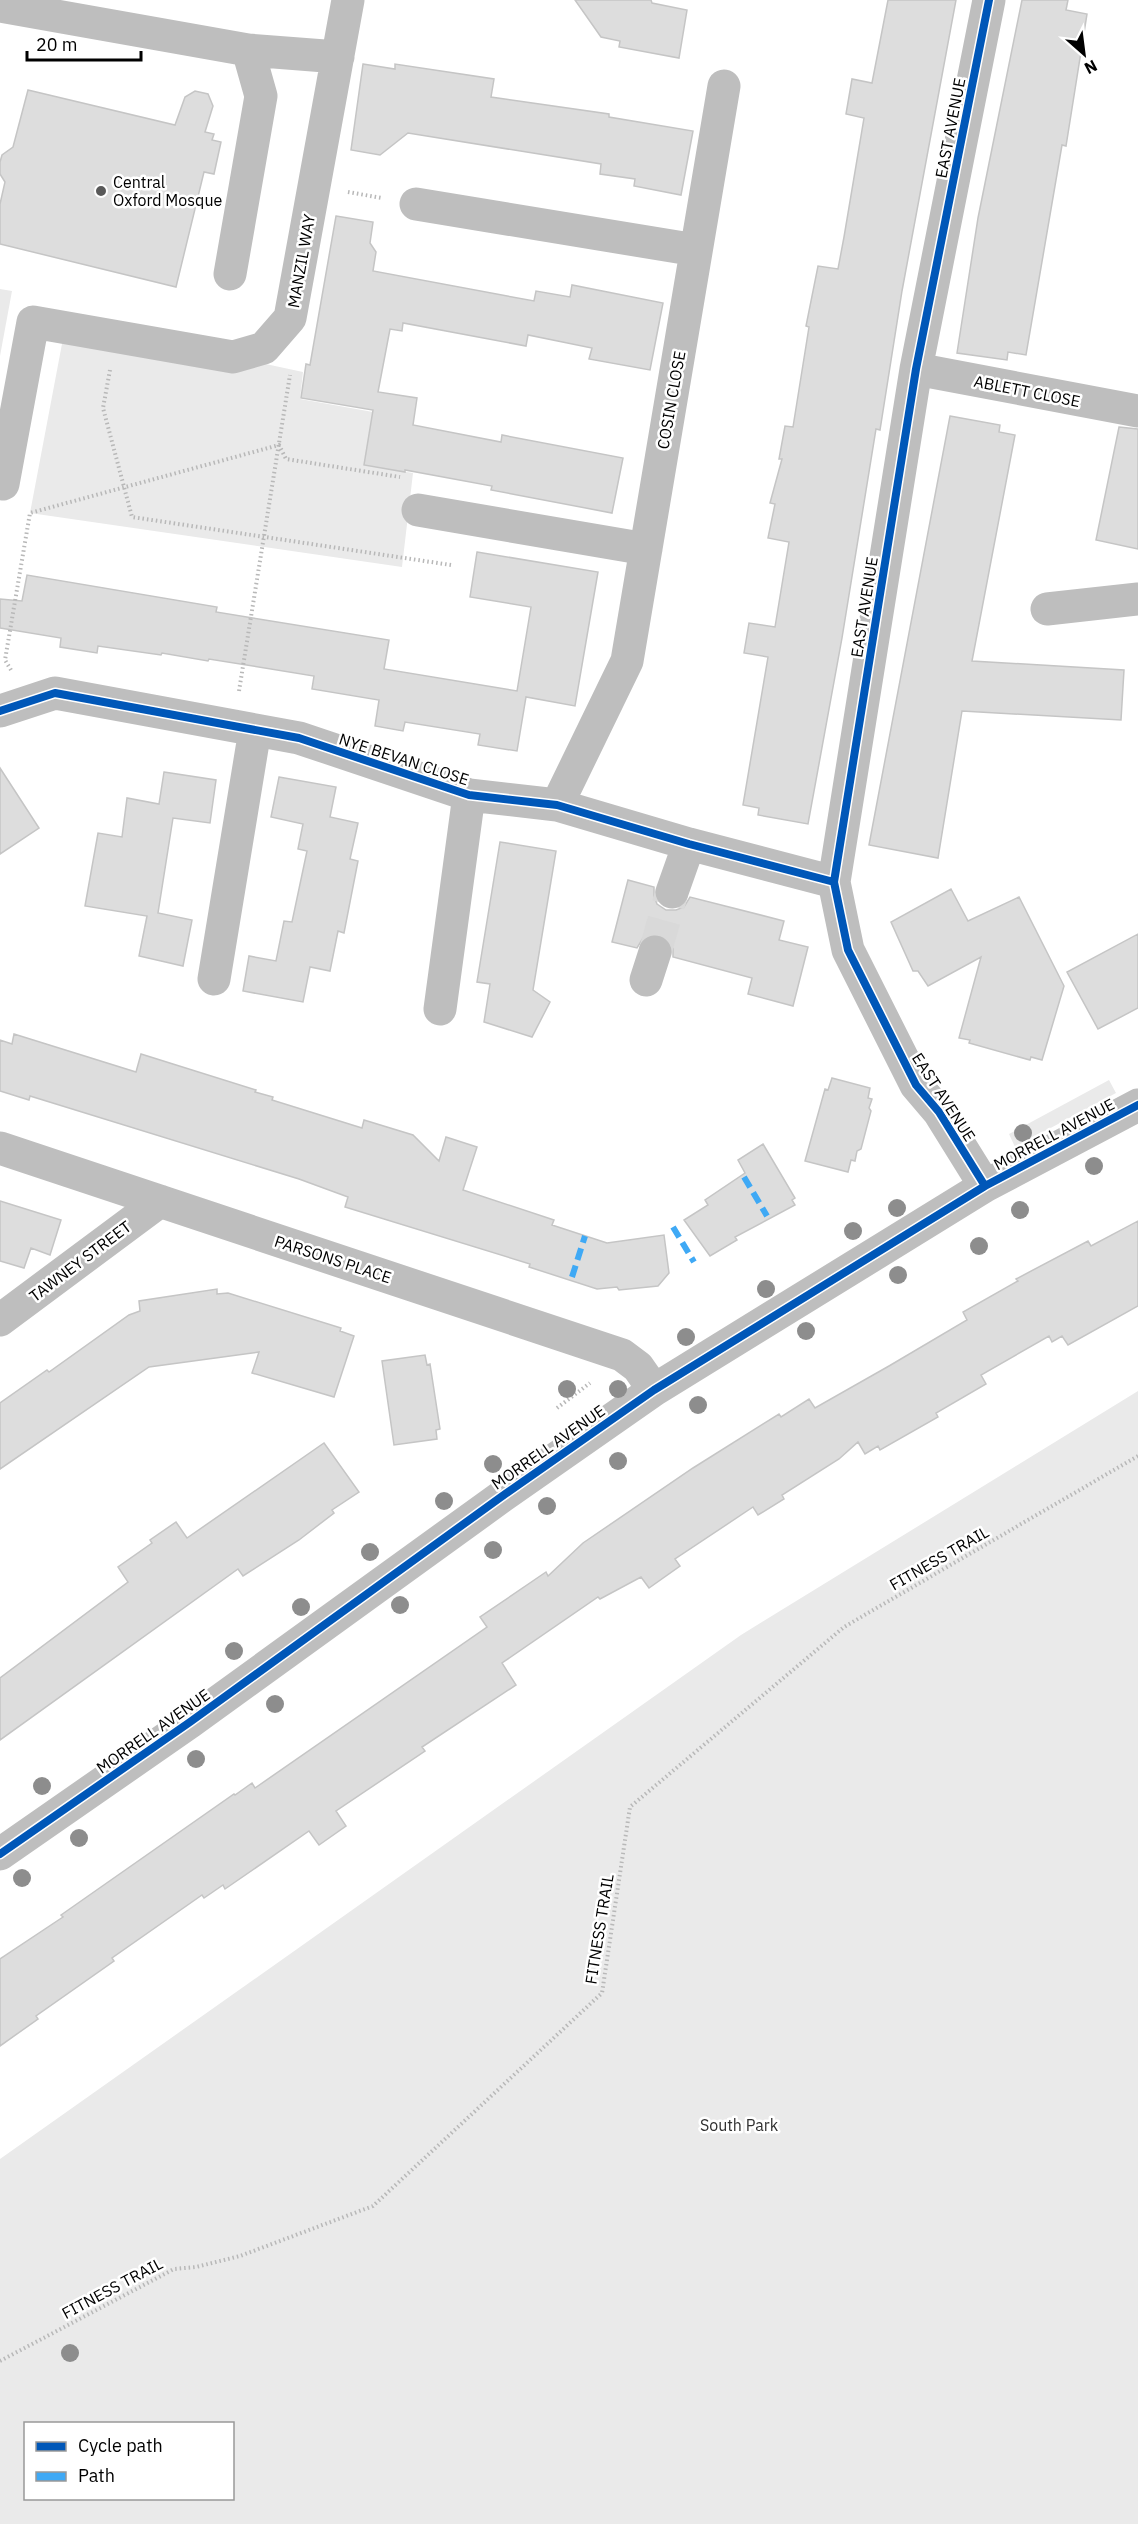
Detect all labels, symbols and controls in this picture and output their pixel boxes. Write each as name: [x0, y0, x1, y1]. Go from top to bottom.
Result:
scale bar: [27, 24, 141, 62]
north arrow: [1054, 24, 1114, 84]
text: 20 m: [36, 33, 78, 56]
text: N: [1081, 56, 1101, 79]
street label: EAST AVENUE: [930, 76, 970, 180]
place label: Central Oxford Mosque: [113, 172, 222, 210]
marker: Central Oxford Mosque: [94, 184, 108, 198]
street label: MANZIL WAY: [283, 212, 319, 310]
street label: COSIN CLOSE: [653, 349, 689, 451]
street label: ABLETT CLOSE: [972, 371, 1082, 411]
street label: EAST AVENUE: [846, 555, 882, 659]
street label: NYE BEVAN CLOSE: [337, 729, 471, 789]
street label: EAST AVENUE: [908, 1049, 980, 1145]
street label: MORRELL AVENUE: [990, 1094, 1118, 1174]
street label: TAWNEY STREET: [25, 1216, 135, 1306]
street label: PARSONS PLACE: [272, 1231, 394, 1287]
street label: MORRELL AVENUE: [487, 1400, 609, 1494]
street label: FITNESS TRAIL: [886, 1522, 992, 1594]
street label: MORRELL AVENUE: [92, 1684, 214, 1778]
street label: FITNESS TRAIL: [580, 1872, 618, 1986]
park label: South Park: [700, 2115, 779, 2135]
street label: FITNESS TRAIL: [58, 2253, 166, 2323]
legend: [24, 2422, 234, 2500]
text: Cycle path: [78, 2434, 163, 2457]
text: Path: [78, 2464, 115, 2487]

